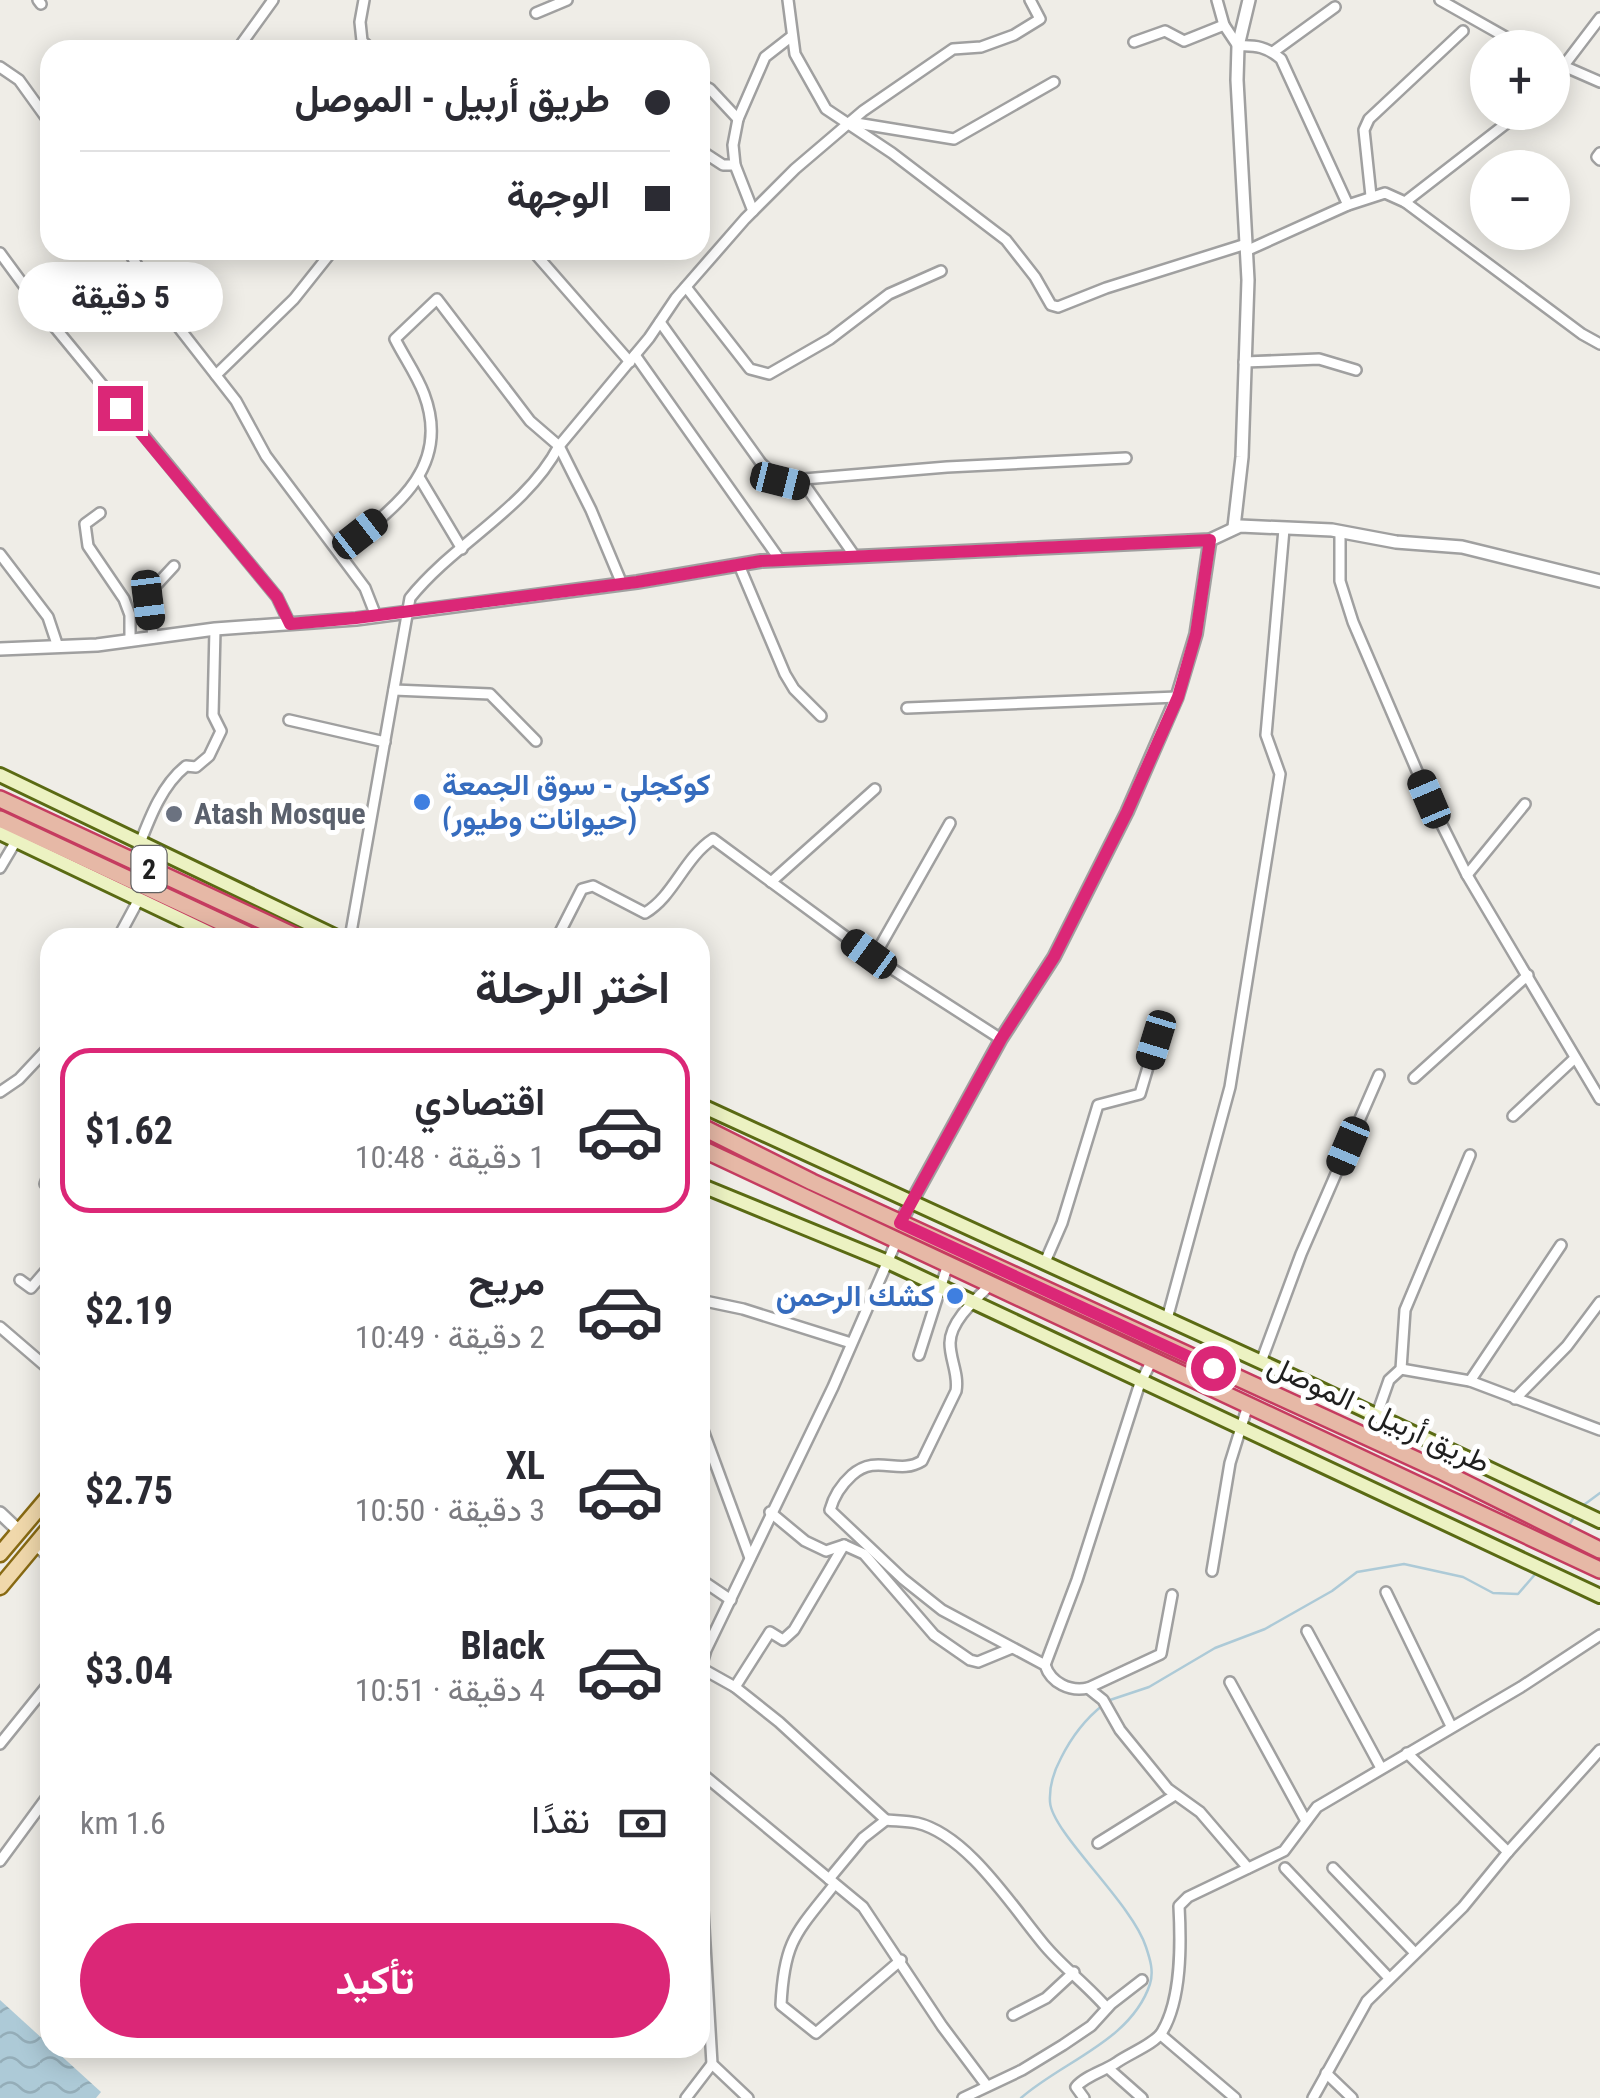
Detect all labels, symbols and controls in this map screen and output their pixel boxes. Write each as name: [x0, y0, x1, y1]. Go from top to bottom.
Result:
map controls: [1470, 30, 1570, 250]
button: +: [1470, 30, 1570, 130]
text: طريق أربيل - الموصل: [294, 77, 610, 121]
button: −: [1470, 150, 1570, 250]
text: الوجهة: [507, 173, 610, 217]
callout: 5 دقيقة: [18, 263, 222, 333]
text: 5 دقيقة: [71, 278, 170, 316]
route end: [98, 386, 143, 431]
car: [747, 459, 813, 503]
car: [327, 504, 393, 564]
car: [129, 568, 167, 632]
car: [1403, 766, 1455, 832]
place label: كوكجلي - سوق الجمعة (حيوانات وطيور): [442, 767, 711, 837]
marker: كوكجلي - سوق الجمعة (حيوانات وطيور): [411, 791, 433, 813]
place label: Atash Mosque: [194, 796, 366, 831]
marker: Atash Mosque: [163, 803, 185, 825]
road number: 2: [132, 846, 166, 892]
car: [836, 924, 902, 984]
text: اختر الرحلة: [475, 961, 670, 1014]
car: [1133, 1007, 1179, 1073]
text: اقتصادي: [414, 1080, 545, 1124]
icon: car: [575, 1086, 665, 1176]
text: $1.62: [85, 1109, 173, 1153]
car: [1322, 1113, 1374, 1179]
text: 1 دقيقة · 10:48: [355, 1138, 545, 1176]
text: مريح: [469, 1260, 545, 1304]
icon: car: [575, 1266, 665, 1356]
place label: كشك الرحمن: [776, 1278, 935, 1314]
marker: كشك الرحمن: [944, 1285, 966, 1307]
text: $2.19: [85, 1289, 173, 1333]
text: 2 دقيقة · 10:49: [355, 1318, 545, 1356]
route start: [1191, 1346, 1236, 1391]
street label: طريق أربيل - الموصل: [1262, 1347, 1496, 1481]
text: XL: [506, 1444, 545, 1488]
icon: car: [575, 1446, 665, 1536]
text: $2.75: [85, 1469, 173, 1513]
text: 3 دقيقة · 10:50: [355, 1491, 545, 1529]
text: Black: [461, 1624, 545, 1668]
icon: car: [575, 1626, 665, 1716]
text: $3.04: [85, 1649, 173, 1693]
text: 4 دقيقة · 10:51: [355, 1671, 545, 1709]
icon: cash: [615, 1796, 670, 1851]
text: نقدًا: [531, 1798, 590, 1842]
text: 1.6 km: [80, 1804, 166, 1842]
button: تأكيد: [80, 1923, 670, 2038]

